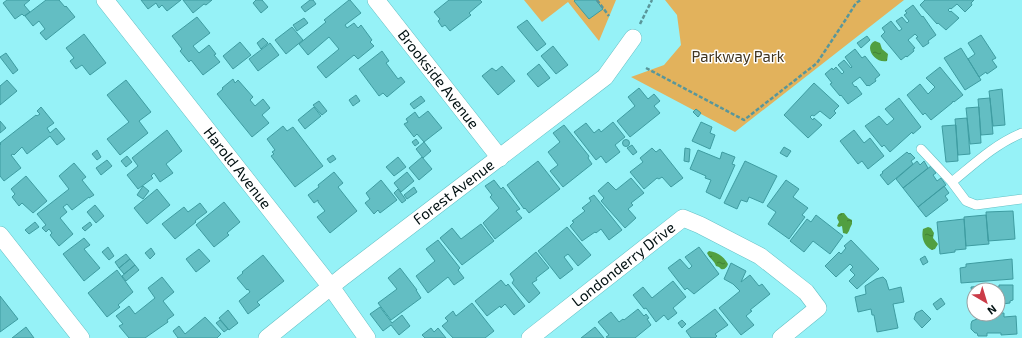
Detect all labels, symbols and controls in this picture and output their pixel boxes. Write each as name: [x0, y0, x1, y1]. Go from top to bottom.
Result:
street label: Brookside Avenue: [395, 26, 484, 132]
park label: Parkway Park: [692, 47, 785, 65]
street label: Harold Avenue: [200, 123, 276, 212]
street label: Forest Avenue: [409, 155, 497, 228]
street label: Londonderry Drive: [568, 218, 678, 310]
north arrow: [966, 282, 1006, 322]
text: N: [985, 303, 1000, 318]

